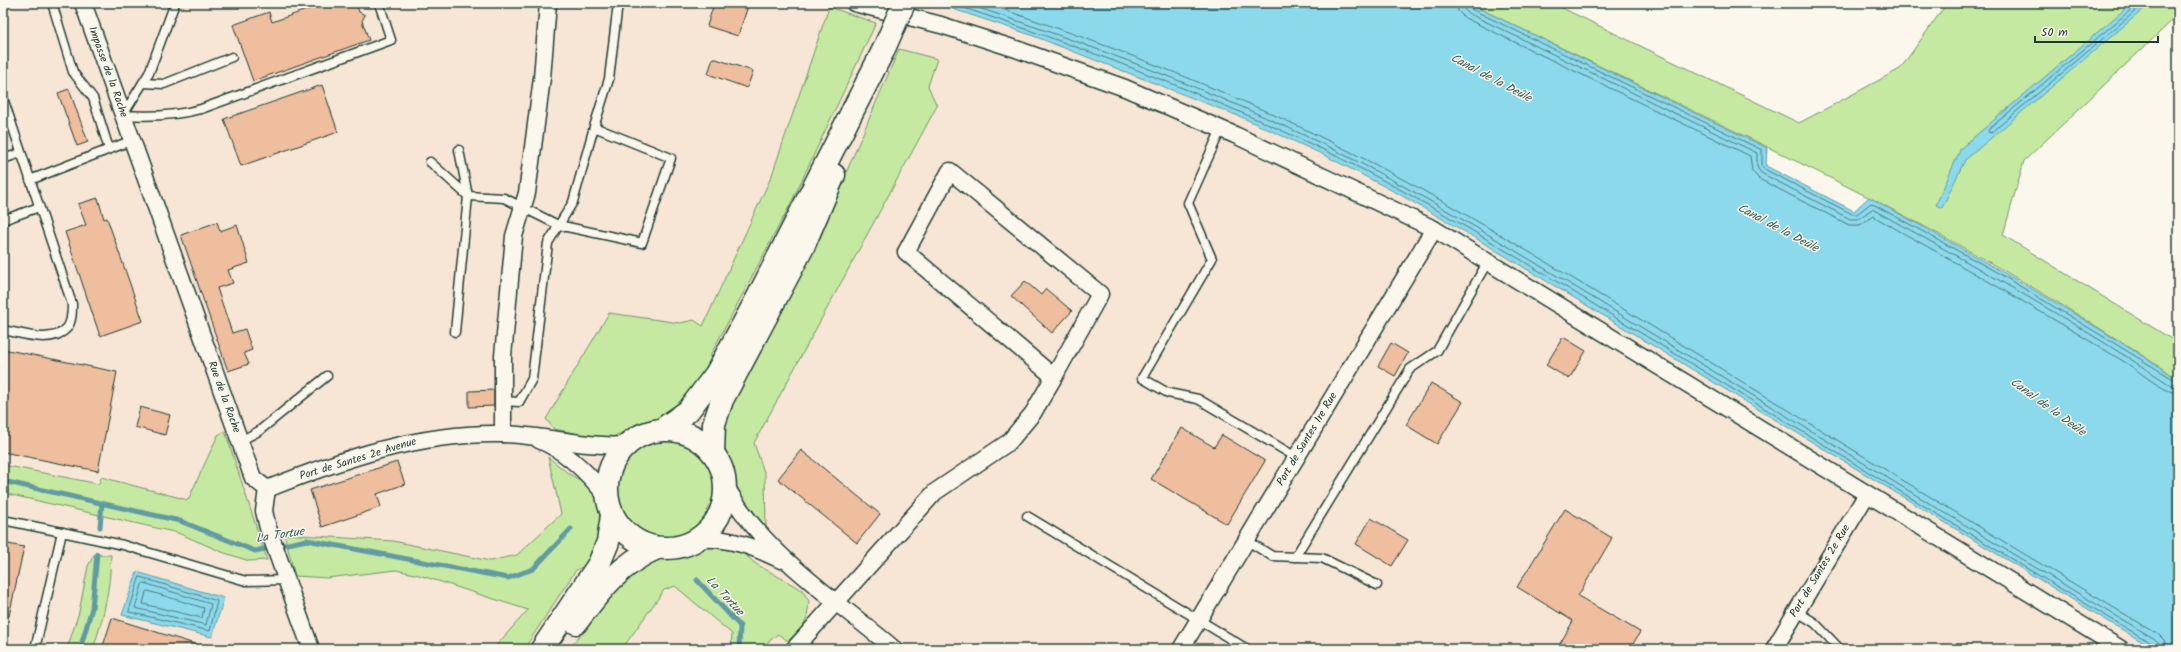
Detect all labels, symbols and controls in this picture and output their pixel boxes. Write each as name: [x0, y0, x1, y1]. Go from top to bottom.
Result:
scale bar: [2035, 18, 2158, 44]
text: 50 m: [2041, 23, 2068, 42]
street label: Impasse de la Rache: [83, 24, 133, 120]
water label: Canal de la Deûle: [1447, 49, 1536, 108]
water label: Canal de la Deûle: [1734, 199, 1823, 258]
street label: Rue de la Rache: [203, 358, 245, 436]
water label: Canal de la Deûle: [2006, 373, 2091, 442]
street label: Port de Santes 1re Rue: [1272, 389, 1342, 489]
street label: Port de Santes 2e Avenue: [297, 433, 419, 485]
street label: Port de Santes 2e Rue: [1785, 521, 1855, 621]
water label: La Tortue: [254, 522, 307, 548]
water label: La Tortue: [701, 572, 750, 621]

